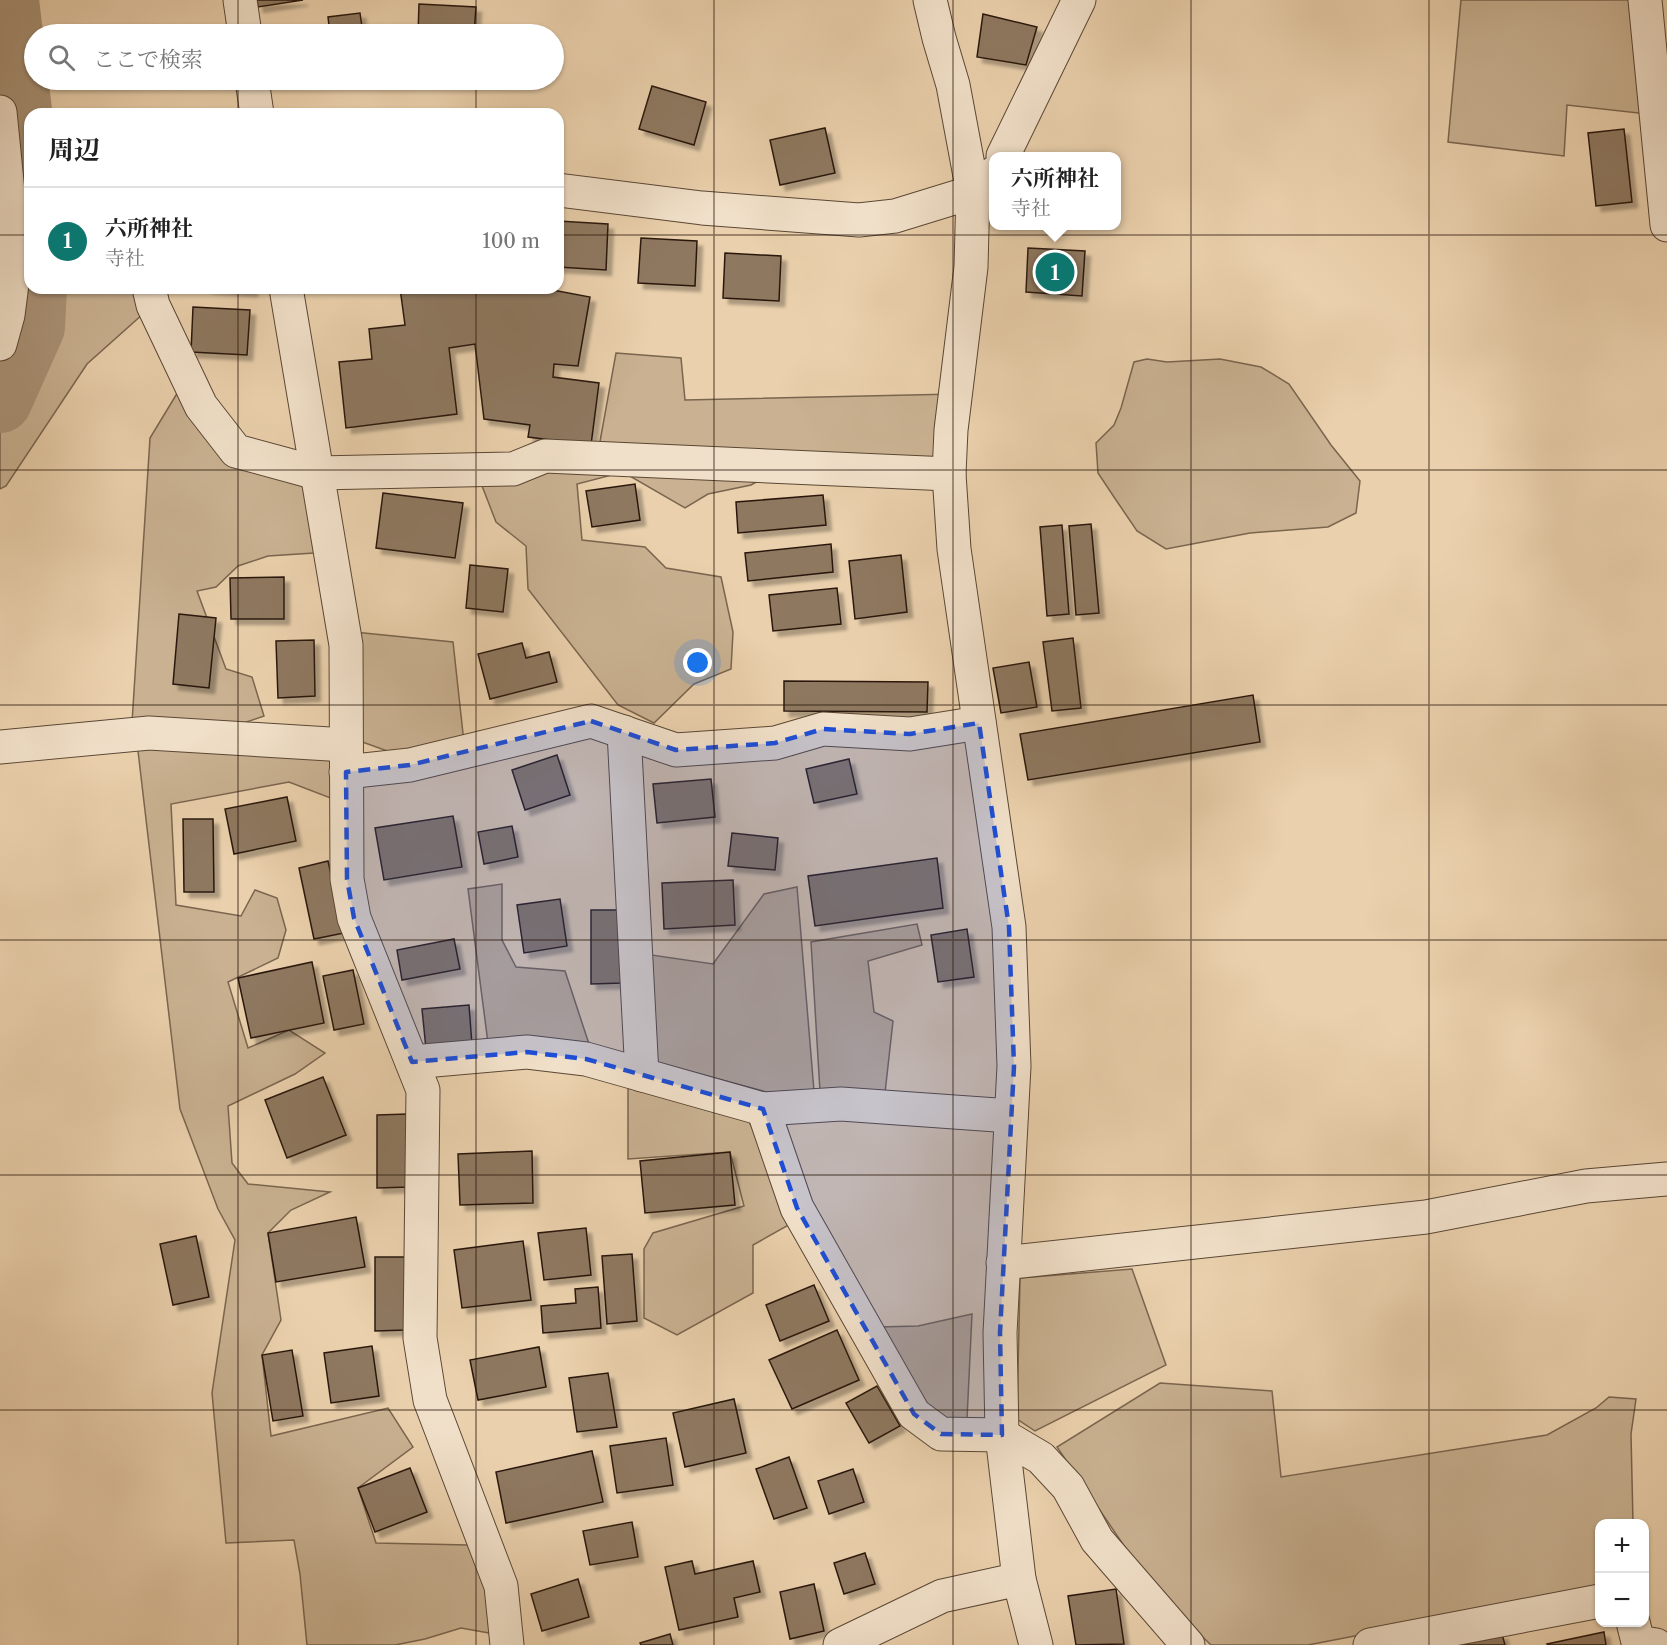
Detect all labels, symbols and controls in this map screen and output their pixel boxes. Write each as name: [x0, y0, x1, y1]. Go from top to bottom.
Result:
search box: [24, 24, 564, 90]
icon: search: [45, 41, 78, 74]
text: ここで検索: [93, 46, 203, 73]
text: 周辺: [48, 134, 100, 166]
popup: [989, 152, 1121, 230]
text: 六所神社: [1011, 165, 1099, 192]
text: 寺社: [1011, 196, 1051, 220]
text: 六所神社: [105, 215, 193, 242]
text: 1: [63, 229, 72, 253]
text: 100 m: [482, 229, 540, 253]
text: 寺社: [105, 246, 145, 270]
pin: 1: [1036, 250, 1074, 294]
your location: [683, 648, 712, 677]
map controls: [1595, 1519, 1649, 1627]
button: +: [1595, 1519, 1649, 1573]
button: −: [1595, 1573, 1649, 1627]

